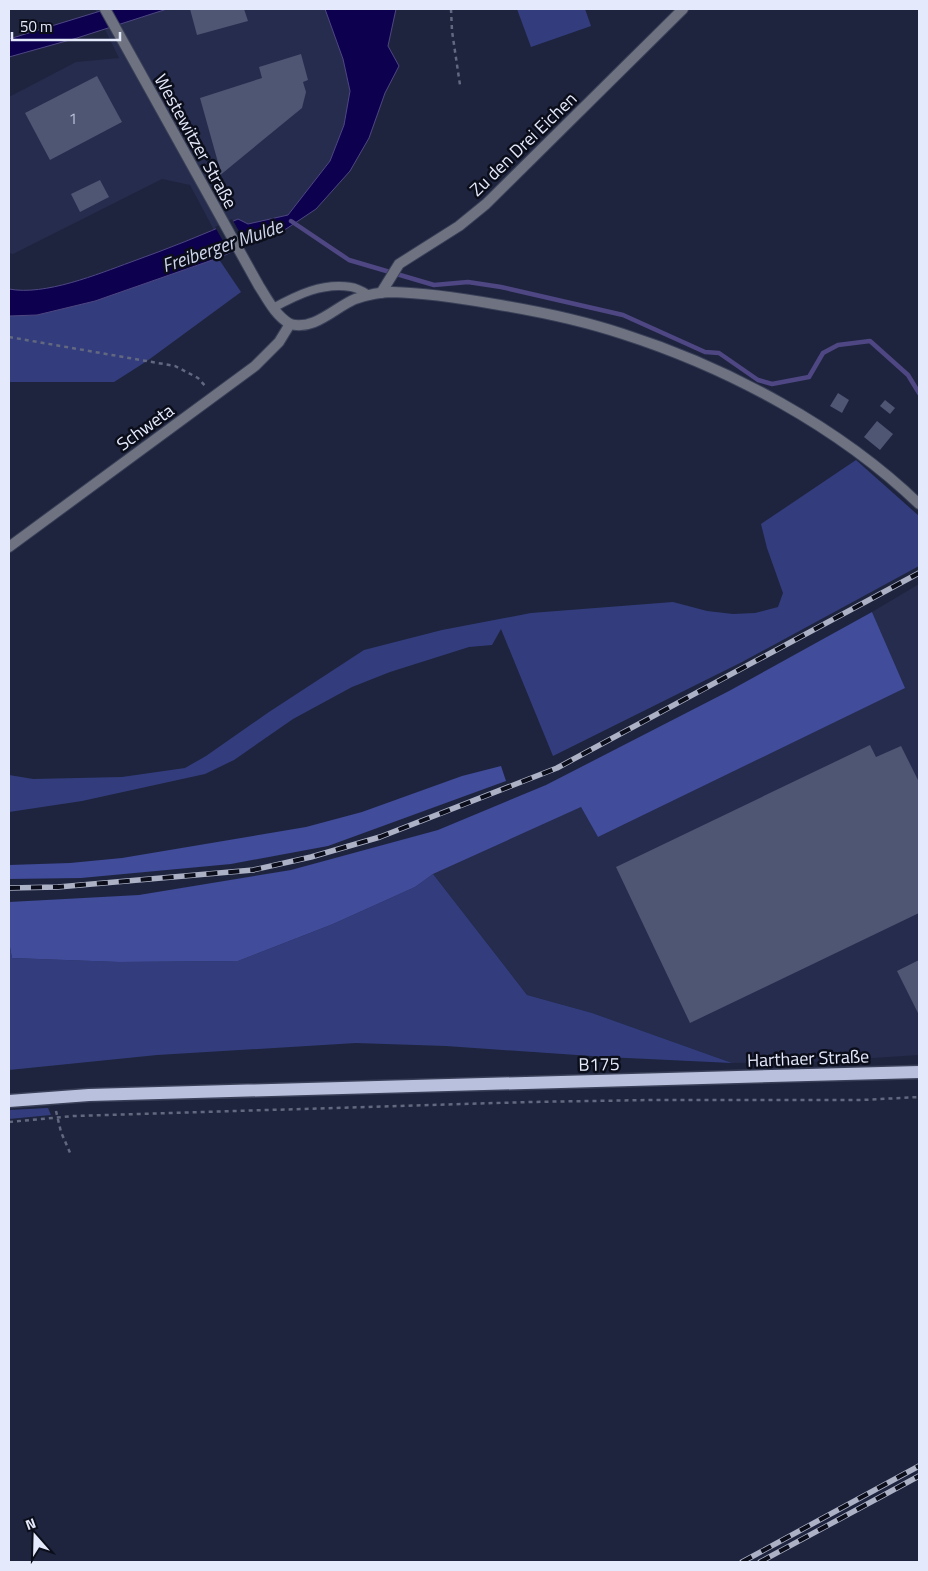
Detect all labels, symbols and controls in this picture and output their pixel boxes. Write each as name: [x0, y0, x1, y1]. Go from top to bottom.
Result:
scale bar: [12, 10, 120, 42]
text: 50 m: [20, 15, 53, 38]
street label: Westewitzer Straße: [148, 69, 244, 213]
street label: Zu den Drei Eichen: [463, 86, 583, 202]
house number: 1: [69, 107, 77, 130]
water label: Freiberger Mulde: [158, 210, 287, 279]
street label: Schweta: [111, 397, 179, 457]
street label: Harthaer Straße: [746, 1042, 870, 1074]
street label: B175: [578, 1050, 620, 1078]
north arrow: [10, 1511, 60, 1561]
text: N: [22, 1512, 39, 1535]

